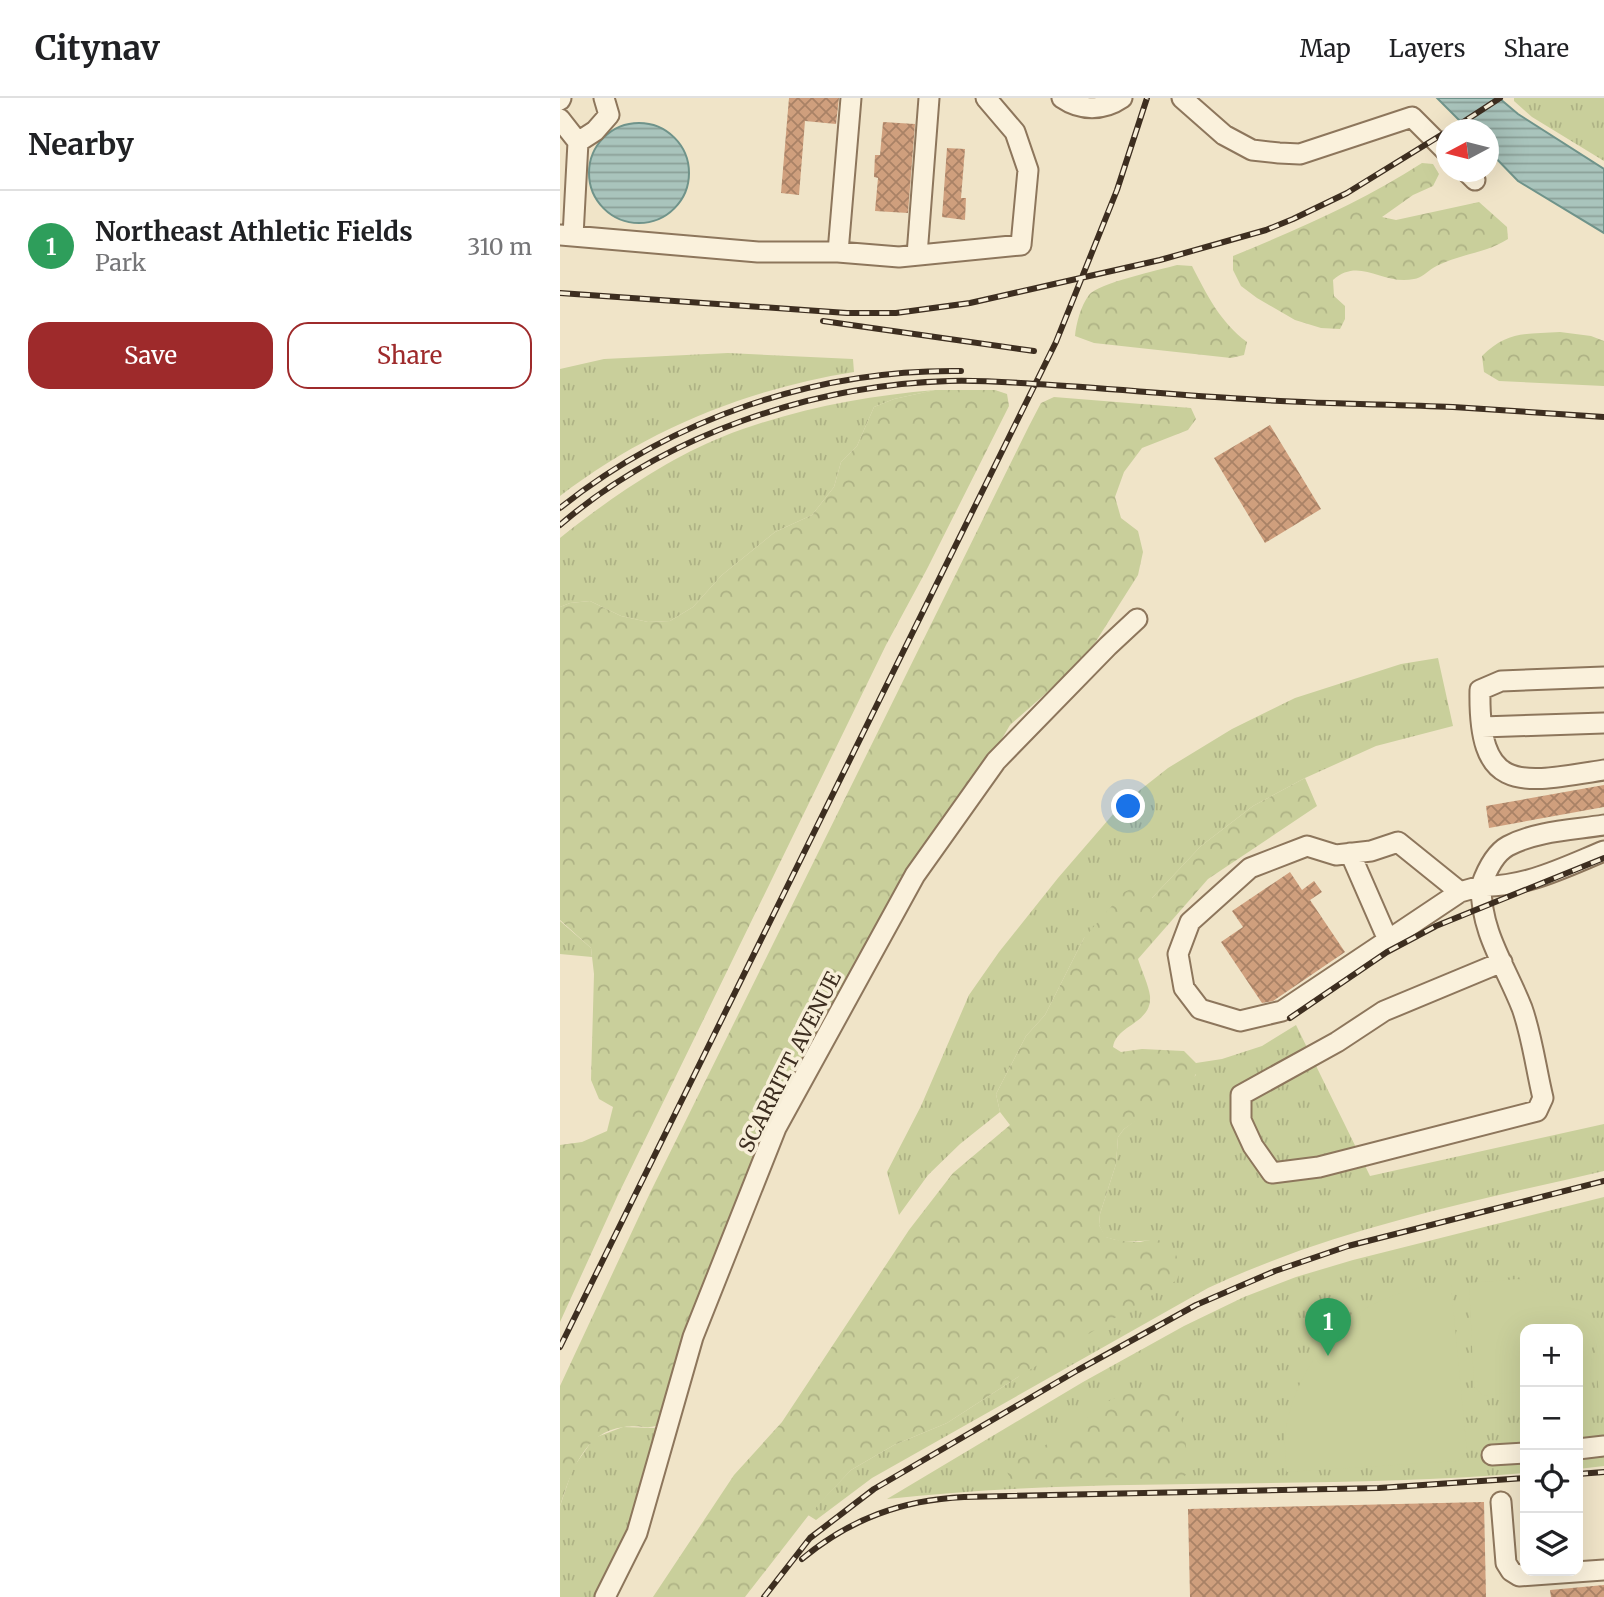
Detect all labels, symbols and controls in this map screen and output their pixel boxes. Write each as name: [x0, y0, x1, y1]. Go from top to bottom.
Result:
text: Citynav: [35, 28, 160, 69]
text: Map: [1300, 33, 1351, 64]
text: Layers: [1389, 33, 1465, 64]
text: Share: [1503, 33, 1569, 64]
north arrow: [1436, 119, 1499, 182]
text: Nearby: [28, 125, 134, 163]
text: Northeast Athletic Fields: [95, 215, 413, 248]
text: 1: [46, 232, 56, 261]
text: 310 m: [467, 232, 532, 261]
text: Park: [95, 248, 146, 277]
button: Save: [28, 322, 273, 389]
button: Share: [287, 322, 532, 389]
your location: [1111, 789, 1145, 823]
street label: SCARRITT AVENUE: [732, 966, 847, 1157]
pin: 1: [1305, 1298, 1351, 1356]
map controls: [1520, 1324, 1583, 1576]
button: +: [1520, 1324, 1583, 1387]
button: −: [1520, 1387, 1583, 1450]
button: locate: [1520, 1450, 1583, 1513]
button: layers: [1520, 1513, 1583, 1576]

